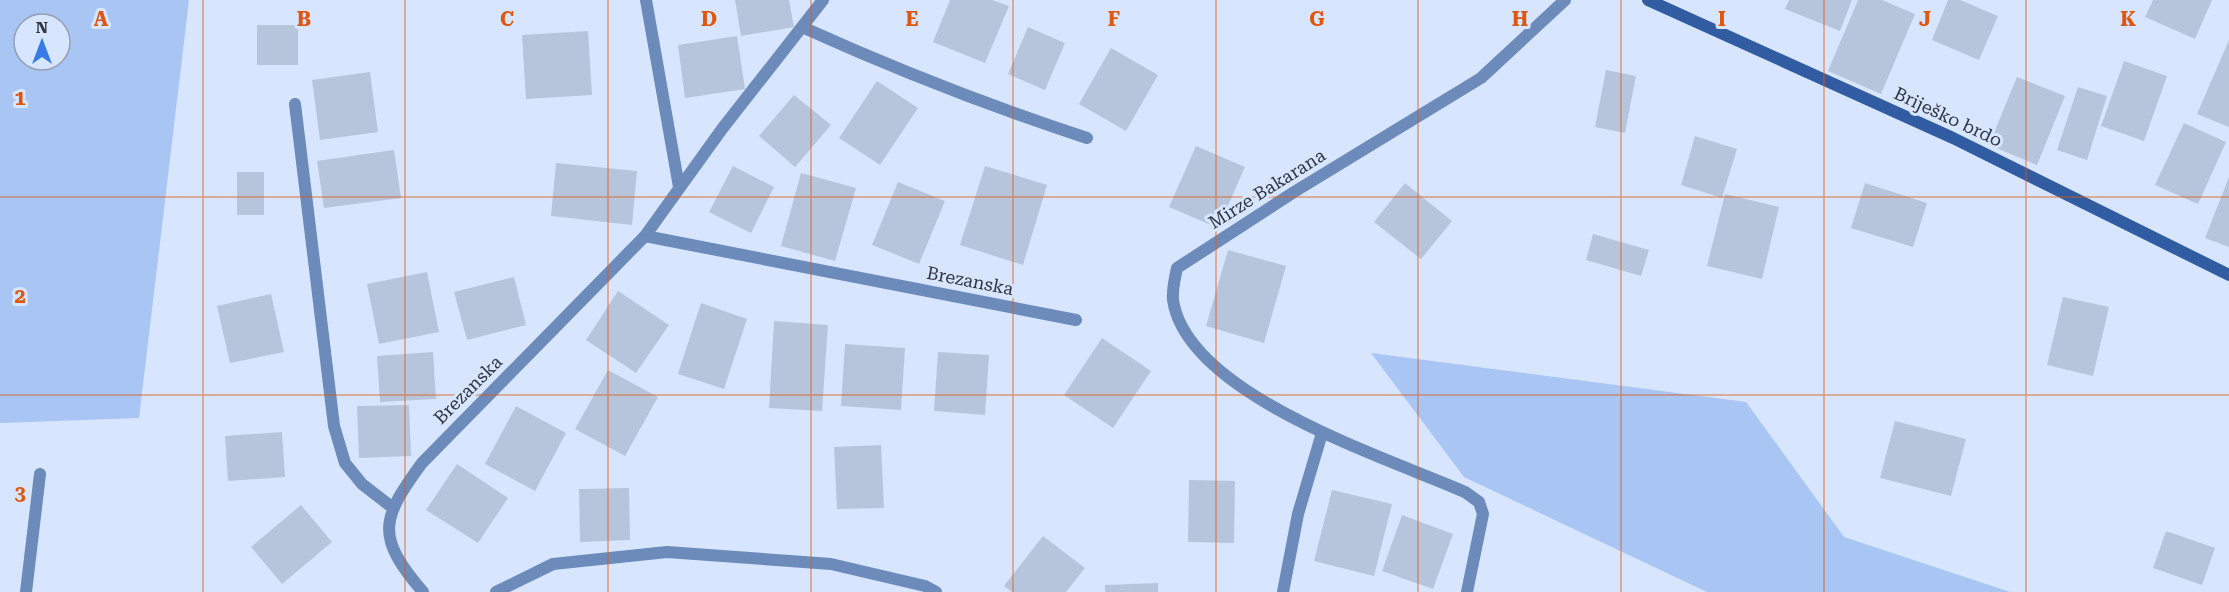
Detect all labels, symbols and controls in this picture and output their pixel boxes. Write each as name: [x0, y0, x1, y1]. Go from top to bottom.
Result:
text: A: [94, 7, 109, 31]
text: B: [297, 7, 311, 31]
text: C: [500, 7, 514, 31]
text: D: [701, 7, 717, 31]
text: E: [906, 7, 919, 31]
text: F: [1108, 7, 1120, 31]
text: G: [1309, 7, 1325, 31]
text: H: [1512, 7, 1528, 31]
text: I: [1718, 7, 1726, 31]
text: J: [1919, 7, 1931, 31]
text: K: [2120, 7, 2136, 31]
north arrow: [12, 12, 72, 72]
text: N: [36, 18, 48, 37]
street label: Briješko brdo: [1891, 82, 2006, 151]
text: 1: [14, 86, 26, 110]
street label: Mirze Bakarana: [1204, 144, 1329, 233]
street label: Brezanska: [925, 262, 1016, 299]
text: 2: [14, 284, 26, 308]
street label: Brezanska: [429, 351, 506, 428]
text: 3: [14, 481, 26, 505]

